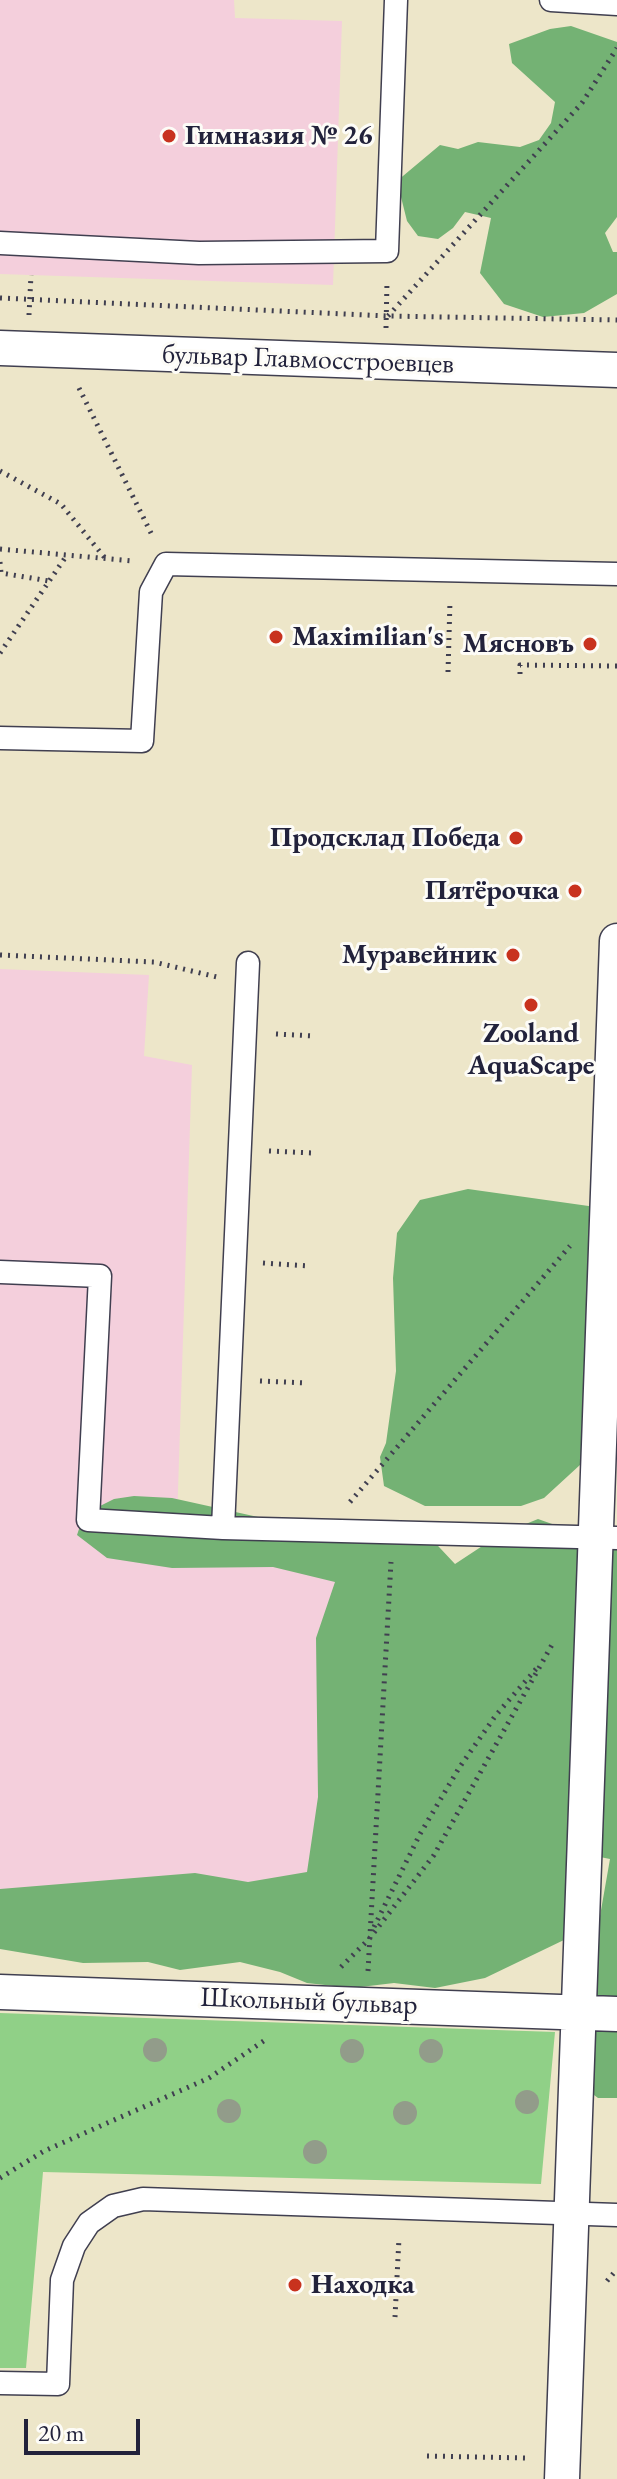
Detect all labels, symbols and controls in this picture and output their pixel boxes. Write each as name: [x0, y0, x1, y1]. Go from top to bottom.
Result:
place label: Гимназия № 26: [185, 119, 373, 153]
marker: Гимназия № 26: [160, 127, 178, 145]
street label: бульвар Главмосстроевцев: [161, 338, 455, 382]
place label: Maximilian's: [292, 620, 444, 654]
place label: Мясновъ: [463, 627, 574, 661]
marker: Maximilian's: [267, 628, 285, 646]
marker: Мясновъ: [581, 635, 599, 653]
place label: Продсклад Победа: [270, 821, 500, 855]
marker: Продсклад Победа: [507, 829, 525, 847]
place label: Пятёрочка: [425, 874, 559, 908]
marker: Пятёрочка: [566, 882, 584, 900]
place label: Муравейник: [342, 938, 497, 972]
marker: Муравейник: [504, 946, 522, 964]
marker: Zooland AquaScape: [522, 996, 540, 1014]
place label: Zooland AquaScape: [467, 1017, 595, 1083]
street label: Школьный бульвар: [200, 1981, 418, 2023]
place label: Находка: [311, 2268, 415, 2302]
marker: Находка: [286, 2276, 304, 2294]
scale bar: [28, 2403, 144, 2453]
text: 20 m: [38, 2417, 85, 2448]

